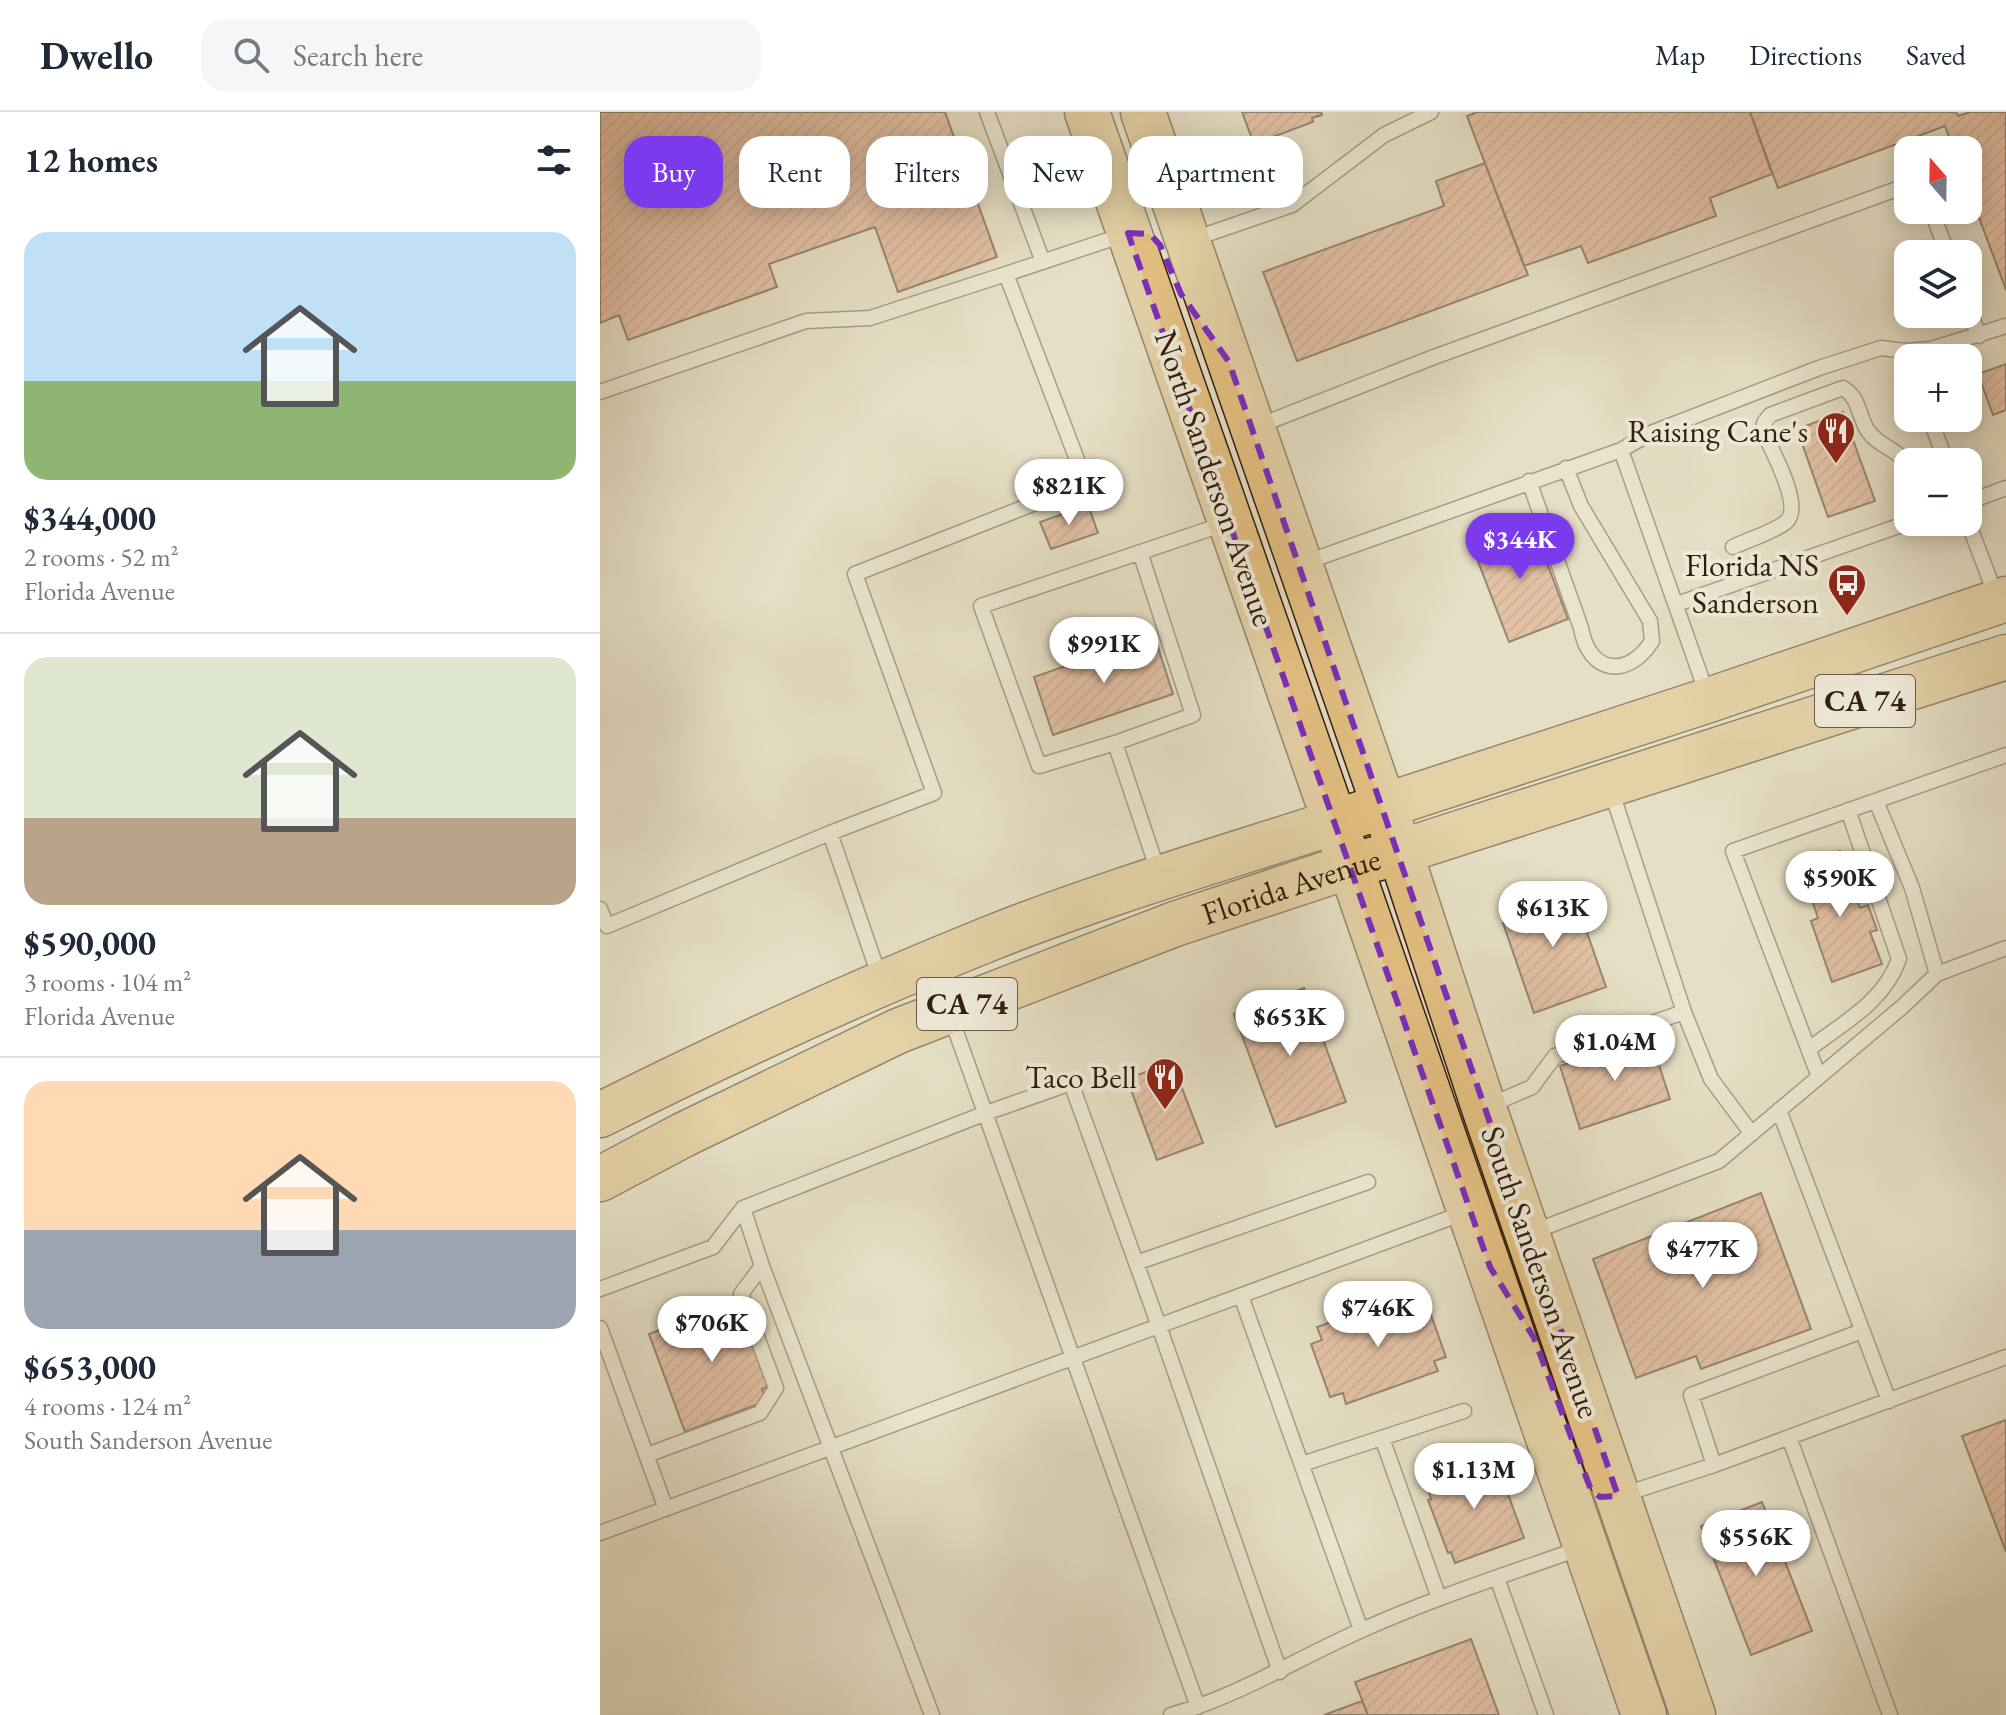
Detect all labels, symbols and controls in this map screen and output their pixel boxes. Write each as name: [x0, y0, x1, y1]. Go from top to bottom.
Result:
search box: [201, 19, 761, 91]
text: Dwello: [40, 31, 153, 80]
icon: search: [229, 33, 273, 77]
text: Search here: [293, 36, 423, 75]
text: Map: [1655, 37, 1705, 73]
text: Directions: [1749, 37, 1862, 73]
text: Saved: [1906, 37, 1966, 73]
chip: Buy: [624, 136, 723, 208]
chip: Rent: [739, 136, 850, 208]
chip: Filters: [866, 136, 988, 208]
chip: New: [1004, 136, 1112, 208]
chip: Apartment: [1128, 136, 1303, 208]
north arrow: [1894, 136, 1982, 224]
map controls: [1894, 136, 1982, 536]
text: 12 homes: [24, 138, 158, 182]
icon: filters: [532, 138, 576, 182]
button: layers: [1894, 240, 1982, 328]
icon: home: [228, 284, 372, 428]
street label: North Sanderson Avenue: [1145, 325, 1285, 631]
button: +: [1894, 344, 1982, 432]
place label: Raising Cane's: [1628, 410, 1808, 452]
restaurant icon: Raising Cane's: [1815, 410, 1857, 465]
button: −: [1894, 448, 1982, 536]
pin: $821K: [1013, 459, 1125, 527]
text: $821K: [1032, 468, 1106, 502]
text: $344,000: [24, 496, 156, 540]
pin: $344K: [1464, 513, 1576, 581]
text: $344K: [1483, 522, 1557, 556]
text: 2 rooms · 52 m²: [24, 540, 179, 574]
place label: Florida NS Sanderson: [1685, 544, 1819, 623]
bus stop icon: Florida NS Sanderson: [1826, 562, 1868, 617]
text: Florida Avenue: [24, 574, 175, 608]
pin: $991K: [1048, 617, 1160, 685]
text: $991K: [1067, 626, 1141, 660]
road number: CA 74: [1815, 675, 1915, 727]
icon: home: [228, 709, 372, 853]
street label: Florida Avenue: [1196, 837, 1385, 935]
pin: $590K: [1784, 851, 1896, 919]
text: $590K: [1803, 860, 1877, 894]
pin: $613K: [1497, 881, 1609, 949]
text: $613K: [1516, 890, 1590, 924]
text: $590,000: [24, 921, 156, 965]
text: 3 rooms · 104 m²: [24, 965, 191, 999]
road number: CA 74: [917, 978, 1017, 1030]
pin: $653K: [1234, 990, 1346, 1058]
text: Florida Avenue: [24, 999, 175, 1033]
text: $653K: [1253, 999, 1327, 1033]
pin: $1.04M: [1550, 1015, 1680, 1083]
text: $1.04M: [1573, 1024, 1657, 1058]
place label: Taco Bell: [1025, 1056, 1137, 1098]
restaurant icon: Taco Bell: [1144, 1056, 1186, 1111]
street label: South Sanderson Avenue: [1471, 1121, 1611, 1423]
icon: home: [228, 1133, 372, 1277]
pin: $477K: [1647, 1222, 1759, 1290]
text: $477K: [1666, 1231, 1740, 1265]
pin: $746K: [1322, 1281, 1434, 1349]
text: $746K: [1341, 1290, 1415, 1324]
pin: $706K: [656, 1296, 768, 1364]
text: $706K: [675, 1305, 749, 1339]
text: $653,000: [24, 1345, 156, 1389]
text: 4 rooms · 124 m²: [24, 1389, 191, 1423]
text: South Sanderson Avenue: [24, 1423, 272, 1457]
pin: $1.13M: [1409, 1443, 1539, 1511]
text: $1.13M: [1432, 1452, 1516, 1486]
pin: $556K: [1700, 1510, 1812, 1578]
text: $556K: [1719, 1519, 1793, 1553]

